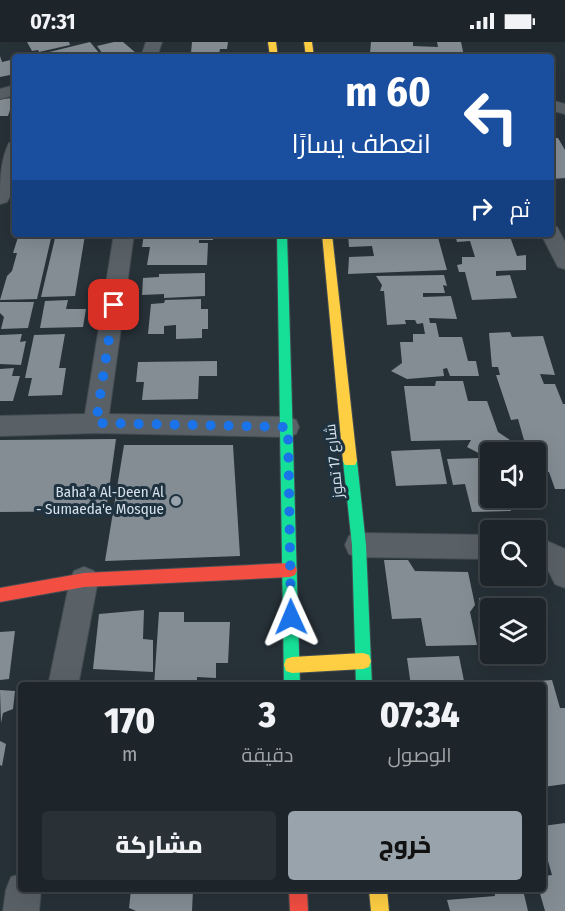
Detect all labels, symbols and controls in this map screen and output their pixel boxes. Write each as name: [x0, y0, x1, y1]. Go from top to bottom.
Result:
text: 07:31: [30, 8, 76, 35]
text: 60 m: [345, 67, 431, 117]
icon: left: [452, 78, 530, 156]
text: انعطف يسارًا: [292, 128, 431, 160]
icon: right: [465, 192, 498, 225]
text: ثم: [510, 196, 530, 223]
pin: [88, 279, 139, 330]
icon: arrive: [97, 288, 130, 321]
street label: شارع 17 تموز: [321, 423, 349, 500]
map controls: [480, 442, 546, 664]
button: sound: [480, 442, 546, 508]
place label: Baha'a Al-Deen Al - Sumaeda'e Mosque: [36, 483, 164, 518]
marker: Baha'a Al-Deen Al - Sumaeda'e Mosque: [169, 494, 183, 508]
button: search: [480, 520, 546, 586]
position arrow: [259, 585, 323, 649]
button: layers: [480, 598, 546, 664]
text: 3: [259, 693, 276, 737]
text: 07:34: [380, 693, 460, 737]
text: 170: [104, 699, 155, 743]
text: m: [122, 742, 137, 766]
text: دقيقة: [241, 743, 293, 767]
text: الوصول: [388, 743, 452, 767]
button: مشاركة: [42, 811, 276, 880]
button: خروج: [288, 811, 522, 880]

